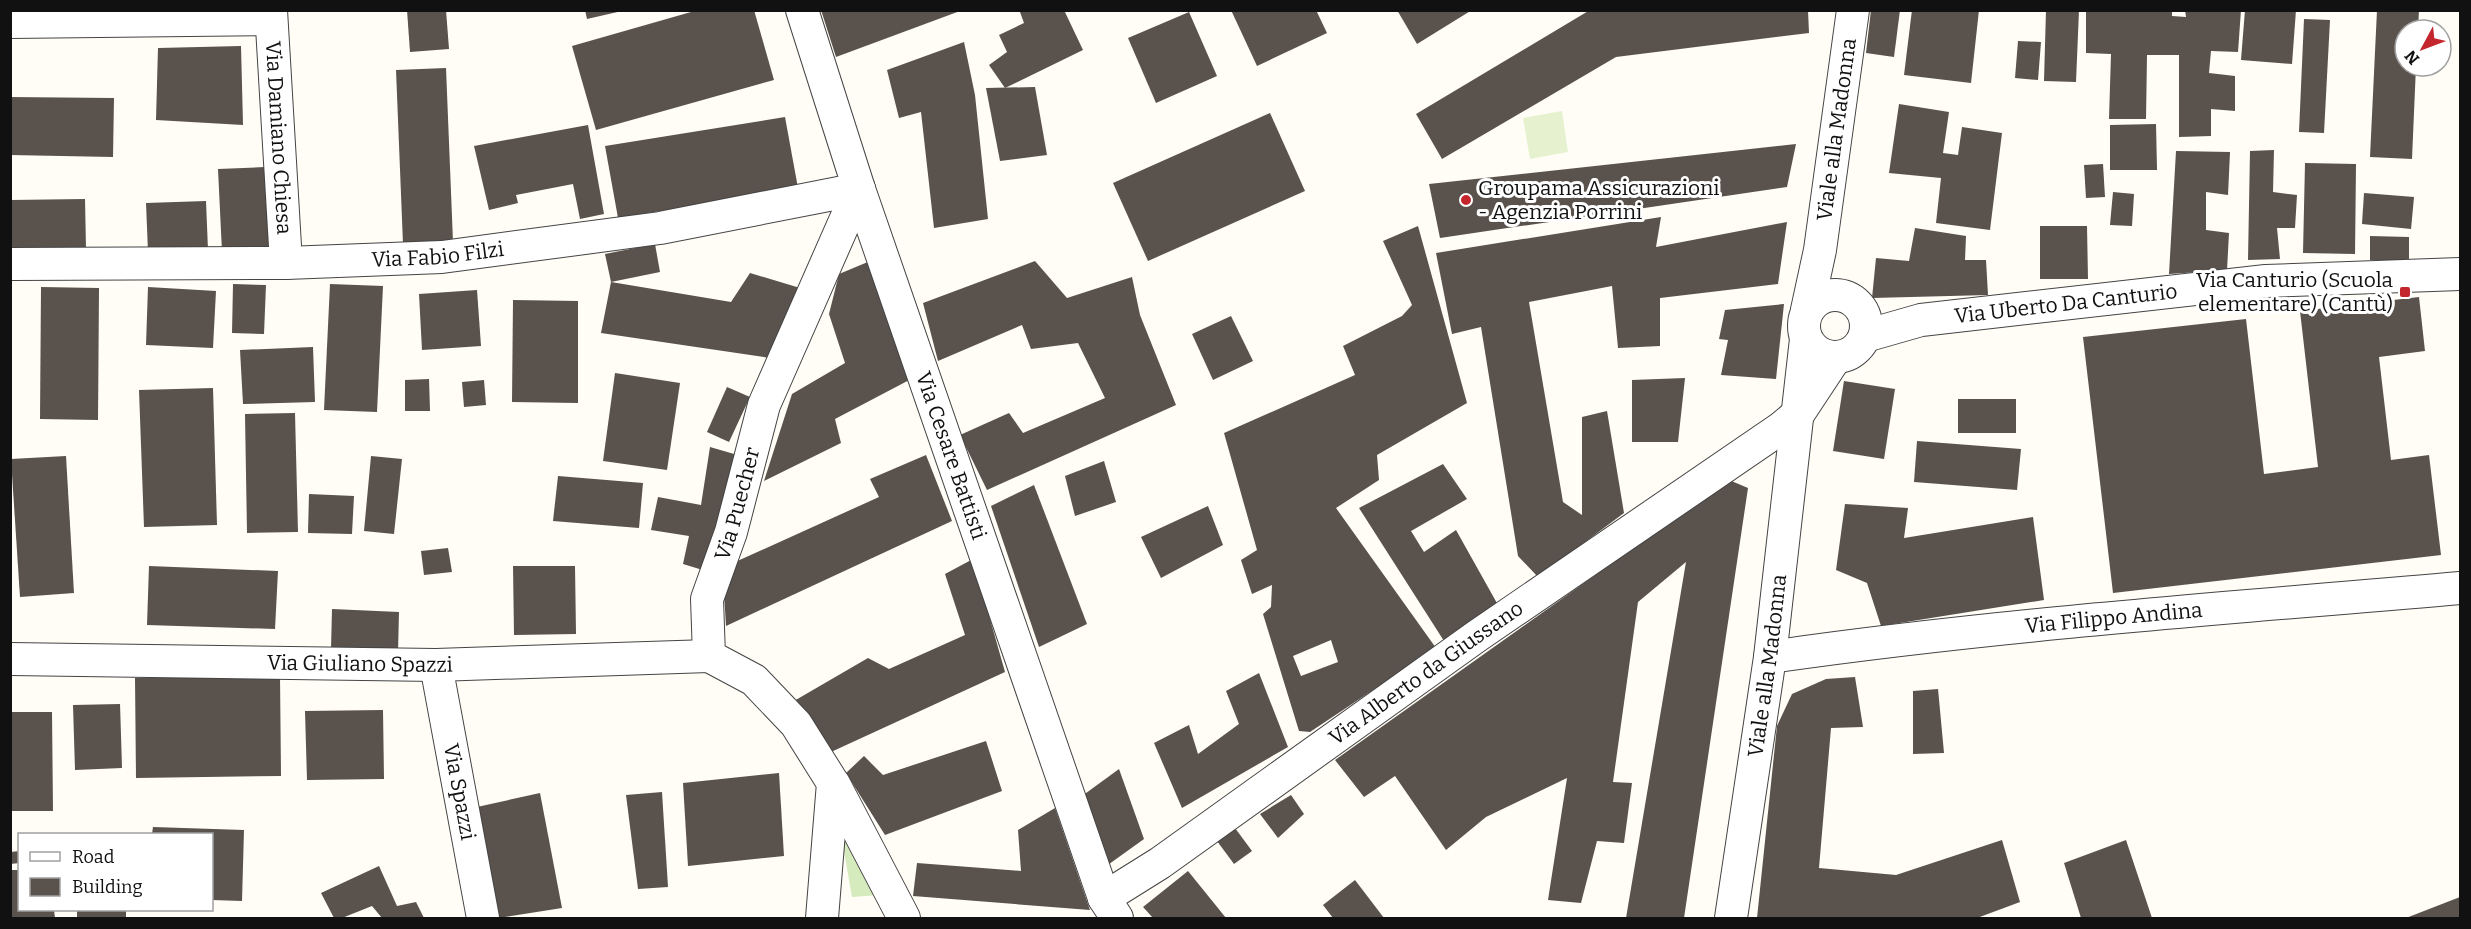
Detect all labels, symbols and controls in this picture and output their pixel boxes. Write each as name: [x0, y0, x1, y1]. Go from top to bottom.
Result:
north arrow: [2393, 18, 2453, 78]
street label: Viale alla Madonna: [1811, 36, 1862, 223]
street label: Via Damiano Chiesa: [260, 40, 297, 236]
text: N: [2401, 47, 2423, 68]
place label: Groupama Assicurazioni - Agenzia Porrini: [1478, 175, 1720, 225]
marker: Groupama Assicurazioni - Agenzia Porrini: [1459, 193, 1473, 207]
street label: Via Fabio Filzi: [371, 236, 505, 273]
place label: Via Canturio (Scuola elementare) (Cantù): [2196, 267, 2394, 317]
street label: Via Uberto Da Canturio: [1953, 278, 2179, 329]
marker: Via Canturio (Scuola elementare) (Cantù): [2398, 285, 2412, 299]
street label: Via Cesare Battisti: [910, 368, 992, 543]
street label: Via Puecher: [709, 444, 765, 564]
street label: Viale alla Madonna: [1742, 572, 1792, 759]
street label: Via Alberto da Giussano: [1324, 595, 1528, 751]
street label: Via Filippo Andina: [2024, 597, 2204, 639]
street label: Via Giuliano Spazzi: [267, 650, 453, 678]
street label: Via Spazzi: [438, 741, 481, 842]
legend: [18, 833, 213, 911]
text: Road: [72, 846, 115, 868]
text: Building: [72, 876, 143, 898]

